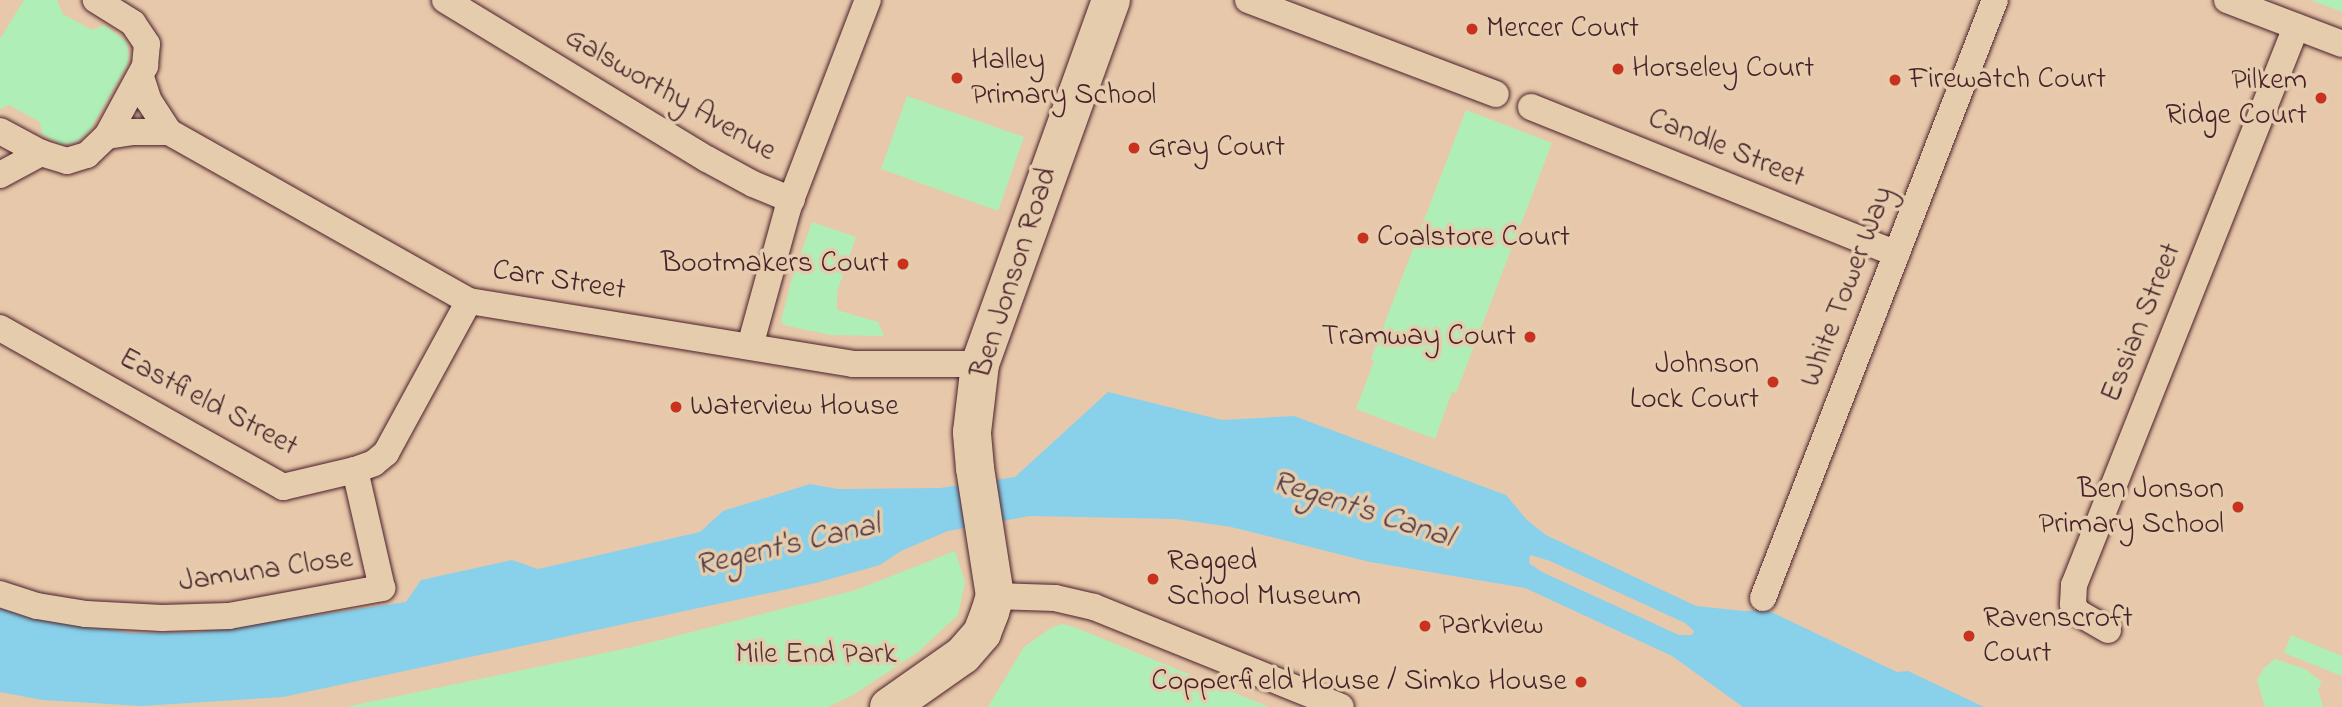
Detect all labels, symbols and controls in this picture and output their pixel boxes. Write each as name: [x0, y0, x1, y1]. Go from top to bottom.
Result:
place label: Mercer Court: [1486, 11, 1639, 47]
street label: Galsworthy Avenue: [558, 20, 782, 170]
marker: Mercer Court: [1464, 21, 1480, 37]
place label: Halley Primary School: [971, 43, 1156, 113]
place label: Horseley Court: [1632, 51, 1814, 87]
marker: Horseley Court: [1610, 61, 1626, 77]
place label: Firewatch Court: [1909, 62, 2106, 98]
place label: Pilkem Ridge Court: [2165, 63, 2307, 134]
marker: Halley Primary School: [949, 70, 965, 86]
marker: Firewatch Court: [1887, 72, 1903, 88]
marker: Pilkem Ridge Court: [2313, 90, 2329, 106]
street label: Candle Street: [1642, 101, 1810, 197]
place label: Gray Court: [1148, 130, 1285, 166]
marker: Gray Court: [1126, 140, 1142, 156]
street label: Ben Jonson Road: [964, 163, 1066, 383]
street label: White Tower Way: [1793, 182, 1903, 392]
place label: Coalstore Court: [1377, 220, 1570, 256]
marker: Coalstore Court: [1355, 230, 1371, 246]
street label: Essian Street: [2094, 238, 2190, 408]
place label: Bootmakers Court: [661, 246, 889, 282]
street label: Carr Street: [490, 253, 628, 309]
marker: Bootmakers Court: [895, 256, 911, 272]
place label: Tramway Court: [1321, 319, 1516, 355]
marker: Tramway Court: [1522, 329, 1538, 345]
street label: Eastfield Street: [112, 341, 304, 465]
place label: Johnson Lock Court: [1630, 347, 1759, 418]
marker: Johnson Lock Court: [1765, 374, 1781, 390]
place label: Waterview House: [690, 389, 899, 425]
marker: Waterview House: [668, 399, 684, 415]
water label: Regent's Canal: [1267, 464, 1457, 558]
place label: Ben Jonson Primary School: [2039, 472, 2224, 542]
marker: Ben Jonson Primary School: [2230, 499, 2246, 515]
water label: Regent's Canal: [692, 507, 884, 587]
street label: Jamuna Close: [177, 541, 355, 601]
place label: Ragged School Museum: [1167, 544, 1361, 614]
marker: Ragged School Museum: [1145, 571, 1161, 587]
place label: Ravenscroft Court: [1983, 601, 2133, 672]
place label: Parkview: [1439, 608, 1543, 644]
marker: Parkview: [1417, 618, 1433, 634]
marker: Ravenscroft Court: [1961, 628, 1977, 644]
park label: Mile End Park: [735, 637, 897, 673]
place label: Copperfield House / Simko House: [1151, 664, 1567, 700]
marker: Copperfield House / Simko House: [1573, 674, 1589, 690]

